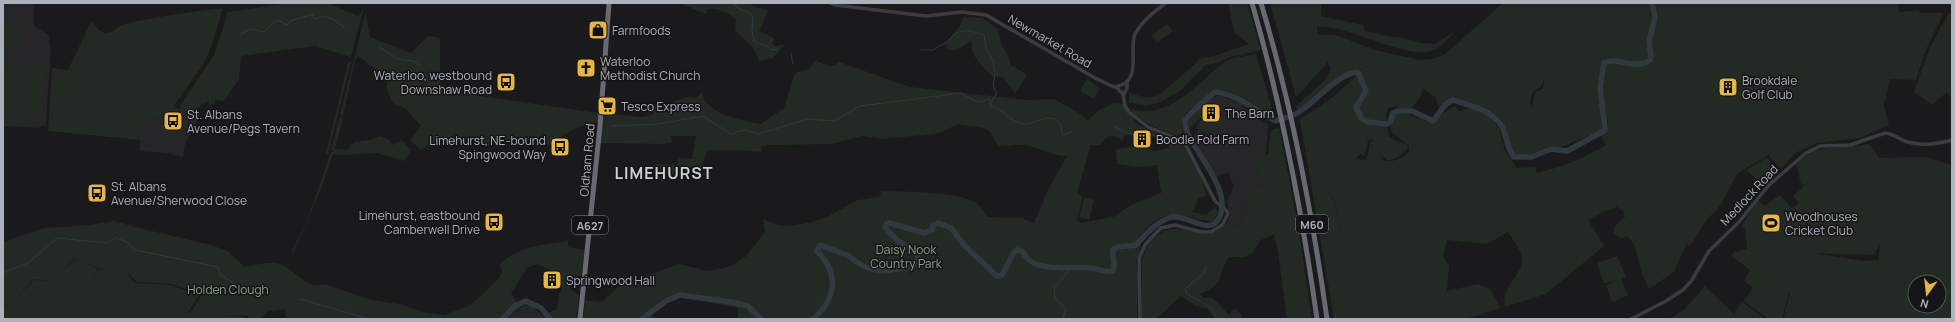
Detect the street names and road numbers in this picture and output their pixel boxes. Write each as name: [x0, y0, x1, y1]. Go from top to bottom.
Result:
street label: Newmarket Road: [1005, 10, 1095, 72]
street label: Oldham Road: [575, 123, 599, 197]
street label: Medlock Road: [1716, 161, 1782, 229]
road number: M60: [1296, 215, 1328, 233]
road number: A627: [572, 216, 608, 234]

